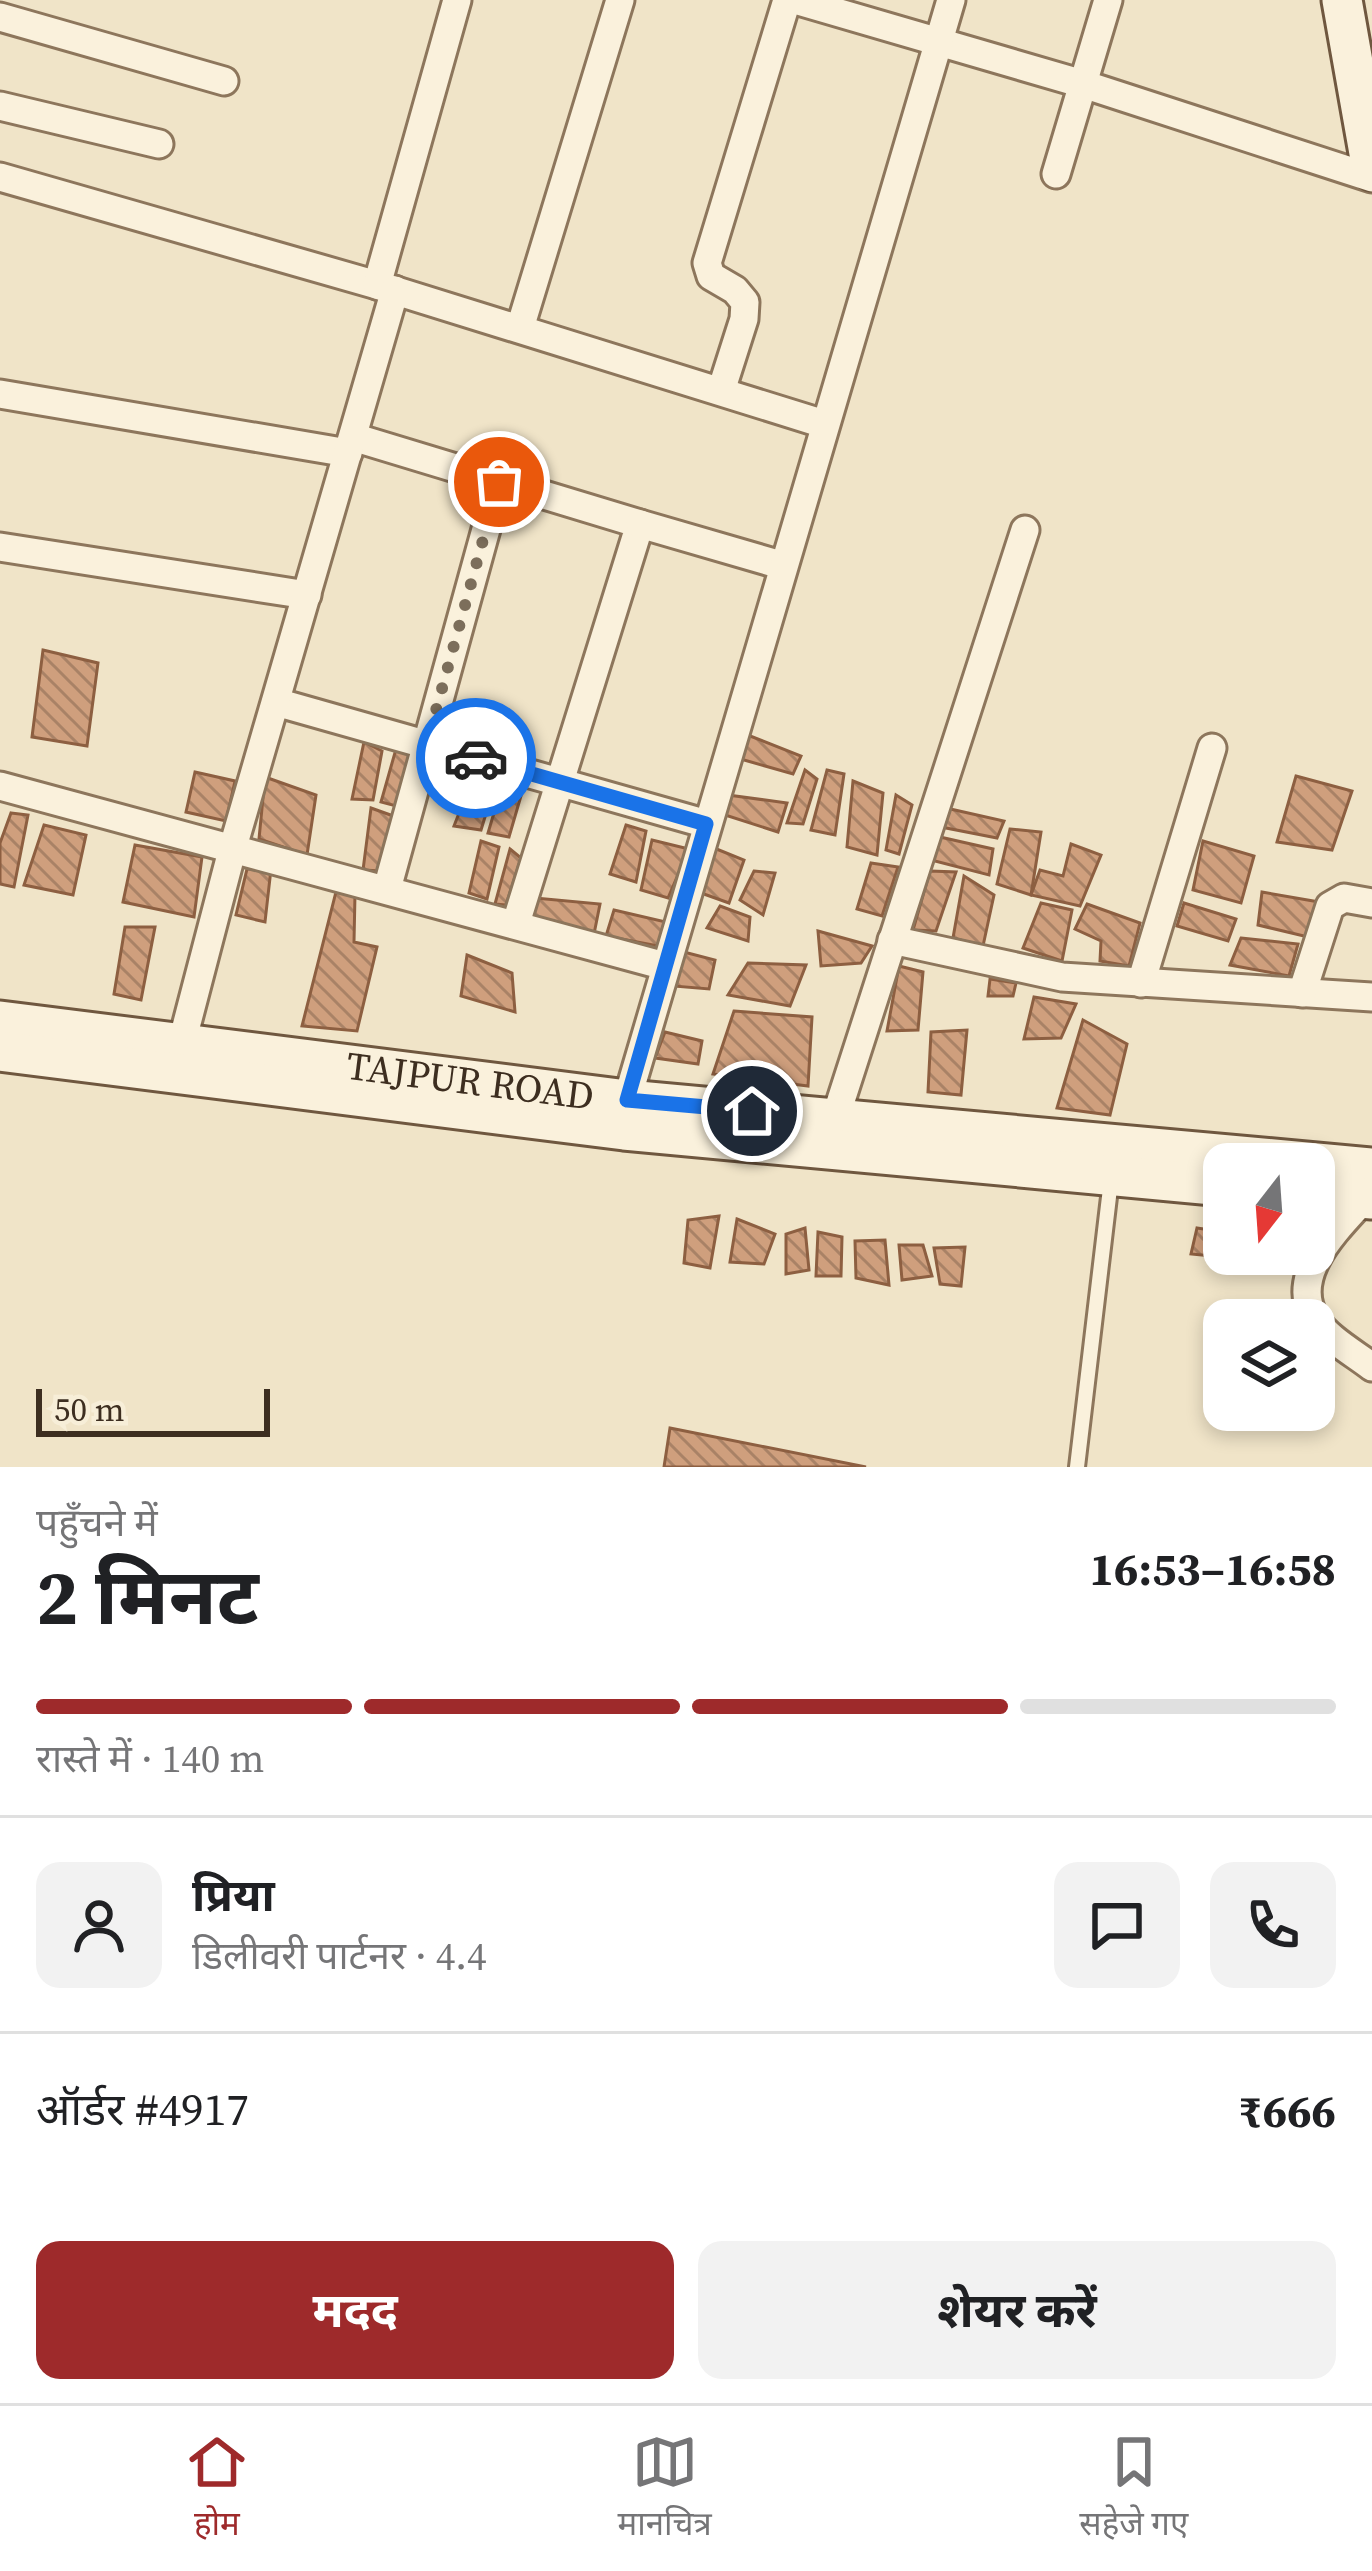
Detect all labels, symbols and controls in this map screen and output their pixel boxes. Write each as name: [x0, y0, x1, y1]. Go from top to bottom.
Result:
pin: [448, 431, 550, 533]
icon: bag: [466, 449, 532, 515]
courier: [416, 698, 536, 818]
icon: car: [443, 725, 509, 791]
street label: TAJPUR ROAD: [344, 1038, 597, 1122]
pin: [701, 1060, 803, 1162]
icon: home: [719, 1078, 785, 1144]
north arrow: [1203, 1143, 1335, 1275]
map controls: [1203, 1143, 1335, 1431]
button: layers: [1203, 1299, 1335, 1431]
scale bar: [36, 1383, 270, 1436]
text: 50 m: [54, 1387, 124, 1432]
text: पहुँचने में: [36, 1496, 158, 1549]
text: 16:53–16:58: [1090, 1538, 1336, 1600]
text: 2 मिनट: [36, 1543, 259, 1650]
text: रास्ते में · 140 m: [36, 1732, 264, 1785]
button: person: [36, 1862, 162, 1988]
button: chat: [1054, 1862, 1180, 1988]
button: phone: [1210, 1862, 1336, 1988]
text: प्रिया: [192, 1864, 275, 1926]
text: डिलीवरी पार्टनर · 4.4: [192, 1929, 486, 1982]
text: ऑर्डर #4917: [36, 2078, 249, 2140]
text: ₹666: [1238, 2080, 1336, 2142]
button: मदद: [36, 2241, 674, 2379]
button: शेयर करें: [698, 2241, 1336, 2379]
tab: होम: [184, 2429, 250, 2548]
tab: मानचित्र: [617, 2429, 712, 2548]
tab: सहेजे गए: [1079, 2429, 1188, 2548]

